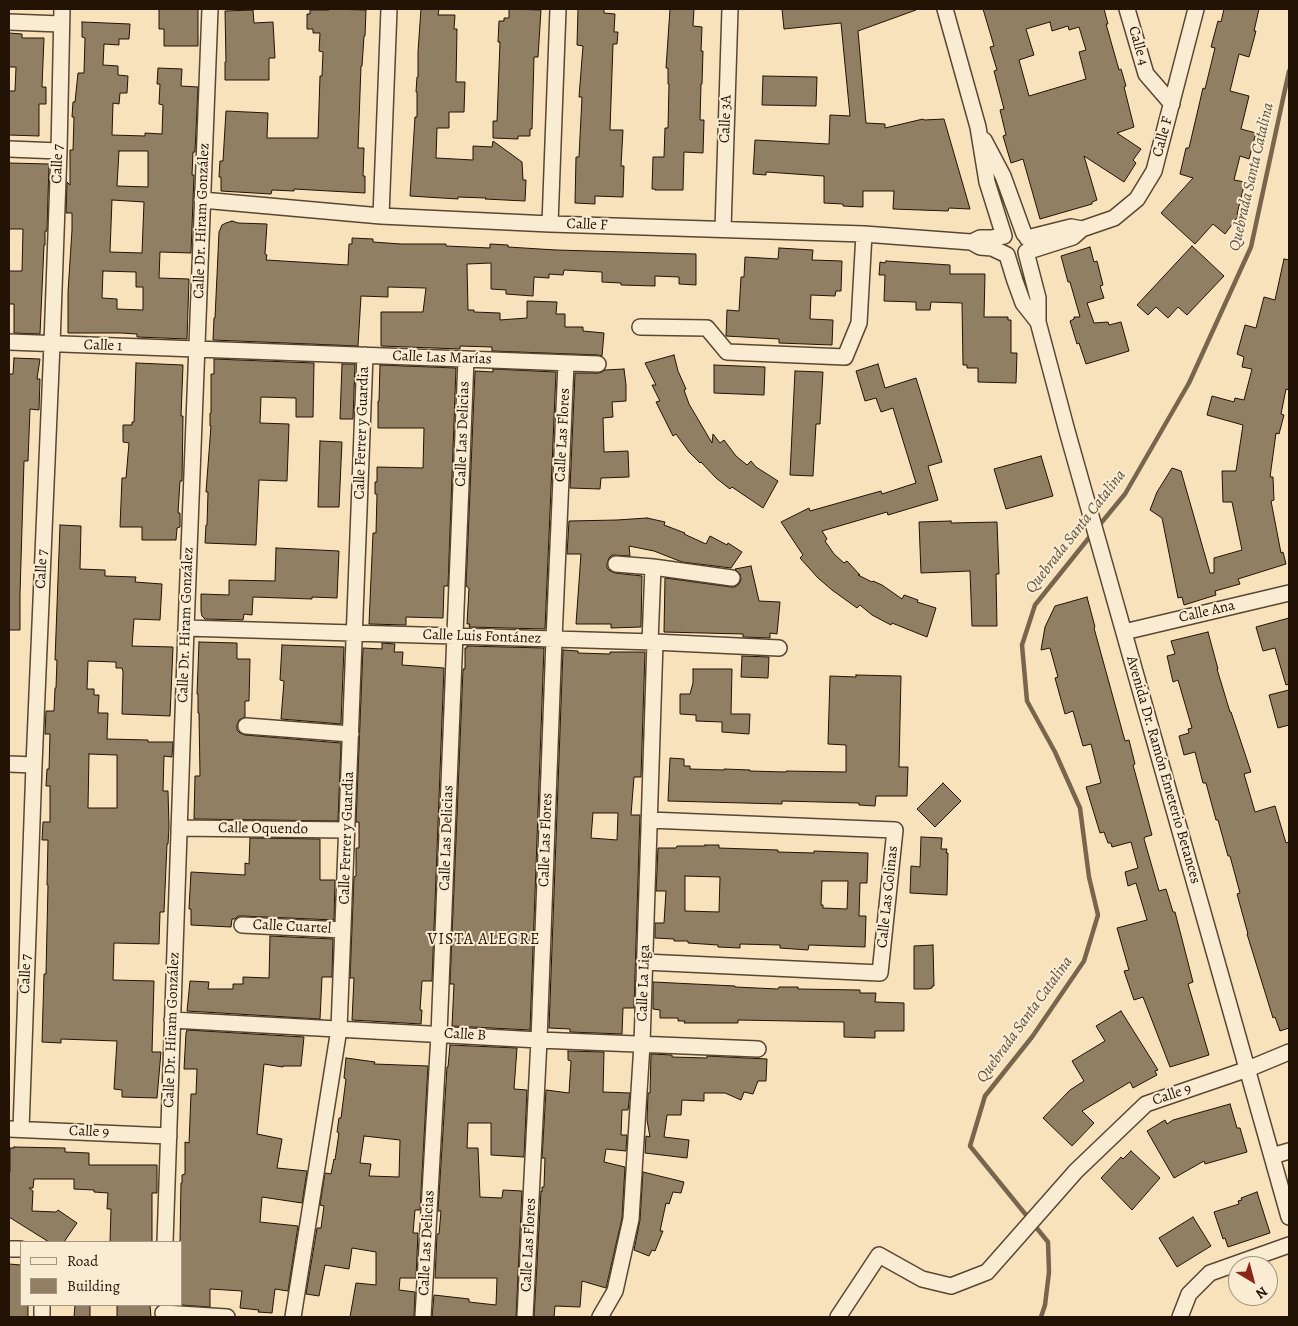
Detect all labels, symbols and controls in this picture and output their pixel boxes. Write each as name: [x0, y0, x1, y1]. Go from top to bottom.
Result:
street label: Calle 4: [1124, 24, 1152, 68]
street label: Calle 3A: [716, 95, 736, 143]
water label: Quebrada Santa Catalina: [1226, 101, 1278, 253]
street label: Calle F: [1149, 115, 1177, 159]
street label: Calle Dr. Hiram González: [190, 143, 214, 299]
street label: Calle 7: [48, 144, 68, 184]
street label: Calle F: [566, 215, 608, 235]
street label: Calle 1: [83, 336, 123, 356]
street label: Calle Las Marías: [392, 347, 492, 369]
street label: Calle Ferrer y Guardia: [351, 366, 373, 500]
street label: Calle Las Delicias: [452, 381, 474, 487]
street label: Calle Las Flores: [552, 388, 574, 482]
water label: Quebrada Santa Catalina: [1022, 466, 1130, 598]
street label: Calle Dr. Hiram González: [174, 547, 198, 703]
street label: Calle 7: [32, 549, 52, 589]
street label: Calle Ana: [1177, 597, 1237, 627]
street label: Calle Luis Fontánez: [422, 626, 542, 648]
street label: Avenida Dr. Ramón Emeterio Betances: [1122, 654, 1204, 886]
street label: Calle Ferrer y Guardia: [336, 771, 358, 905]
street label: Calle Las Delicias: [436, 785, 458, 891]
street label: Calle Las Flores: [535, 793, 557, 887]
street label: Calle Oquendo: [218, 819, 308, 839]
street label: Calle Las Colinas: [874, 845, 902, 949]
street label: Calle Cuartel: [252, 916, 332, 938]
district label: VISTA ALEGRE: [426, 930, 542, 950]
street label: Calle La Liga: [634, 944, 654, 1022]
street label: Calle Dr. Hiram González: [160, 952, 184, 1108]
water label: Quebrada Santa Catalina: [973, 953, 1077, 1087]
street label: Calle 7: [16, 954, 36, 994]
street label: Calle B: [443, 1025, 487, 1045]
street label: Calle 9: [1150, 1080, 1194, 1110]
street label: Calle 9: [69, 1122, 109, 1142]
street label: Calle Las Delicias: [415, 1190, 439, 1296]
street label: Calle Las Flores: [518, 1198, 540, 1292]
legend: [20, 1241, 182, 1306]
text: Road: [67, 1251, 98, 1271]
north arrow: [1228, 1256, 1278, 1306]
text: Building: [67, 1276, 120, 1296]
text: N: [1252, 1282, 1272, 1303]

